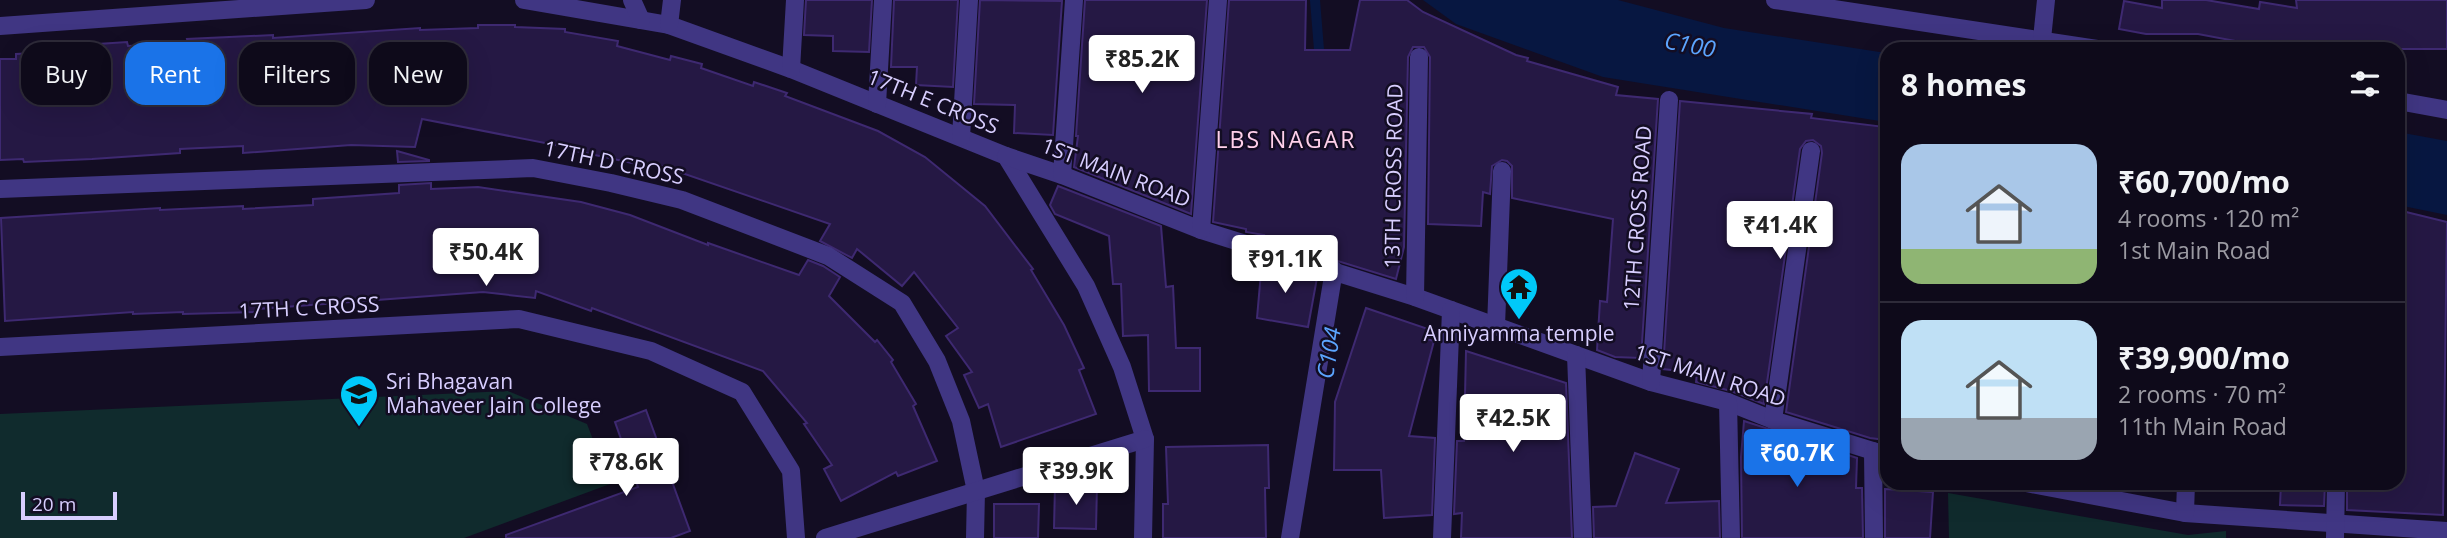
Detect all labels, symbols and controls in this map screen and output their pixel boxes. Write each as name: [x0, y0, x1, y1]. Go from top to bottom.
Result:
water label: C100: [1662, 23, 1719, 65]
pin: ₹85.2K: [1085, 36, 1199, 95]
chip: Buy: [21, 42, 111, 105]
chip: Rent: [125, 42, 225, 105]
chip: Filters: [239, 42, 355, 105]
chip: New: [369, 42, 467, 105]
text: ₹85.2K: [1105, 42, 1179, 74]
street label: 17TH E CROSS: [864, 62, 1003, 140]
text: 8 homes: [1901, 64, 2026, 105]
icon: filters: [2346, 65, 2384, 103]
street label: 13TH CROSS ROAD: [1377, 83, 1409, 269]
district label: LBS NAGAR: [1216, 123, 1356, 155]
street label: 12TH CROSS ROAD: [1617, 125, 1657, 311]
street label: 1ST MAIN ROAD: [1038, 131, 1195, 213]
street label: 17TH D CROSS: [541, 133, 687, 191]
text: ₹60,700/mo: [2118, 161, 2290, 202]
icon: home: [1957, 172, 2041, 256]
pin: ₹41.4K: [1723, 202, 1837, 261]
text: 4 rooms · 120 m²: [2118, 202, 2299, 234]
text: ₹41.4K: [1743, 208, 1817, 240]
pin: ₹50.4K: [429, 229, 543, 288]
text: 1st Main Road: [2118, 234, 2271, 266]
text: ₹50.4K: [449, 235, 523, 267]
pin: ₹91.1K: [1228, 236, 1342, 295]
text: ₹91.1K: [1248, 242, 1322, 274]
temple icon: Anniyamma temple: [1498, 266, 1540, 321]
street label: 17TH C CROSS: [238, 289, 380, 325]
place label: Anniyamma temple: [1423, 319, 1615, 347]
water label: C104: [1308, 325, 1348, 381]
street label: 1ST MAIN ROAD: [1631, 337, 1790, 413]
text: ₹39,900/mo: [2118, 337, 2290, 378]
icon: home: [1957, 348, 2041, 432]
place label: Sri Bhagavan Mahaveer Jain College: [386, 367, 602, 419]
school or university icon: Sri Bhagavan Mahaveer Jain College: [338, 373, 380, 428]
text: 2 rooms · 70 m²: [2118, 378, 2286, 410]
pin: ₹42.5K: [1456, 394, 1570, 454]
text: ₹42.5K: [1476, 401, 1550, 433]
text: 11th Main Road: [2118, 410, 2287, 442]
pin: ₹60.7K: [1740, 430, 1854, 489]
text: ₹60.7K: [1760, 436, 1834, 468]
pin: ₹78.6K: [569, 438, 683, 498]
text: ₹78.6K: [589, 445, 663, 477]
pin: ₹39.9K: [1019, 448, 1133, 507]
text: ₹39.9K: [1039, 454, 1113, 486]
scale bar: [21, 489, 117, 521]
text: 20 m: [32, 491, 76, 517]

